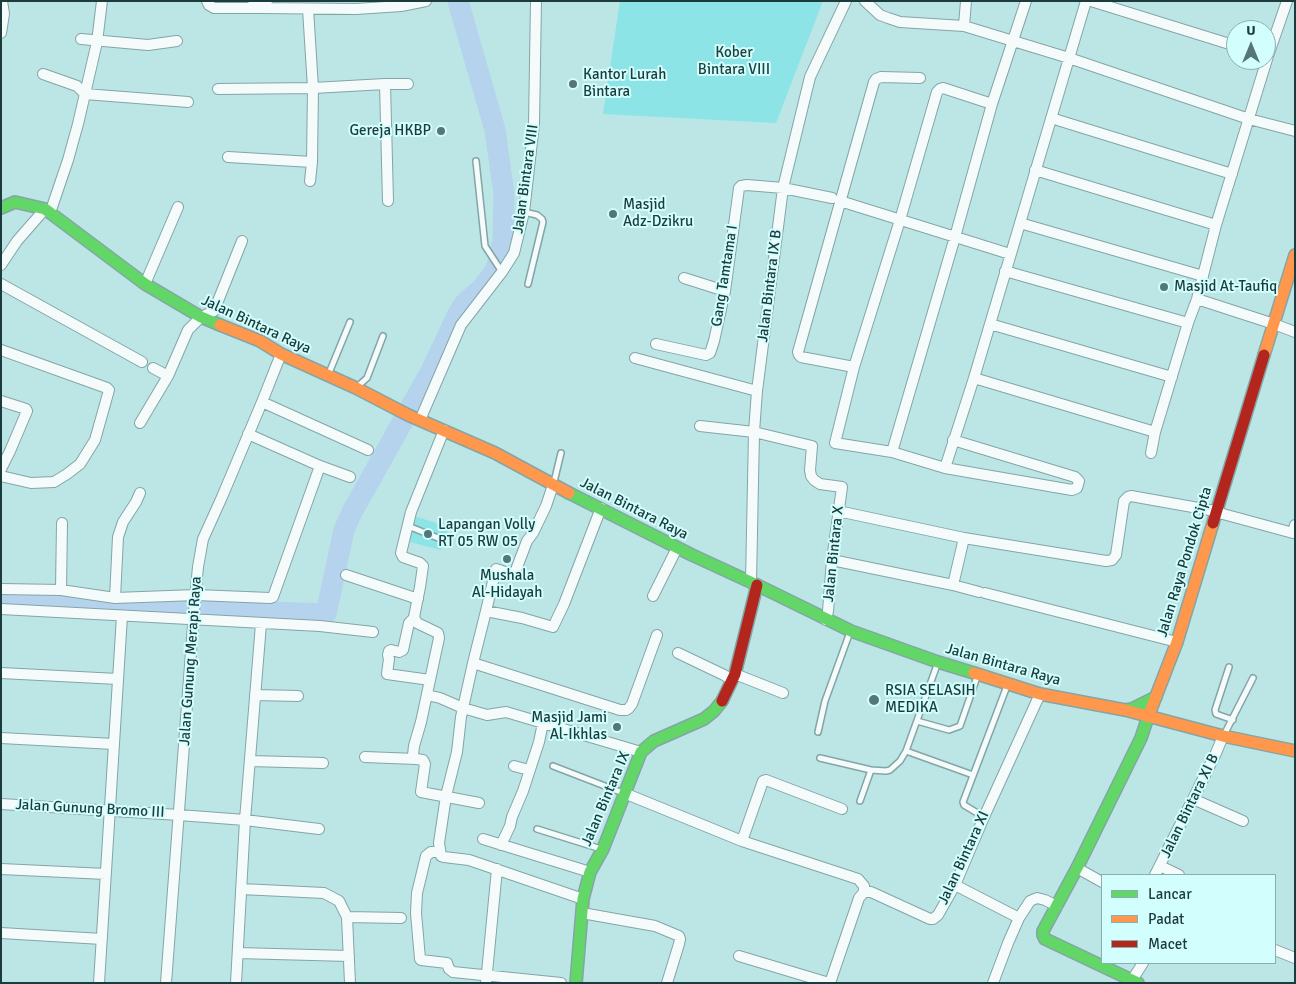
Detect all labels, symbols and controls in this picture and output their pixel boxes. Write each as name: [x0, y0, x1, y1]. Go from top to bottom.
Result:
north arrow: [1226, 20, 1276, 70]
text: U: [1246, 22, 1256, 39]
park label: Kober Bintara VIII: [698, 44, 770, 79]
place label: Kantor Lurah Bintara: [583, 66, 666, 101]
marker: Kantor Lurah Bintara: [567, 78, 579, 90]
place label: Gereja HKBP: [349, 122, 431, 140]
street label: Jalan Bintara VIII: [509, 123, 543, 235]
marker: Gereja HKBP: [435, 125, 447, 137]
place label: Masjid Adz-Dzikru: [623, 196, 693, 231]
marker: Masjid Adz-Dzikru: [607, 208, 619, 220]
street label: Gang Tamtama I: [708, 224, 742, 328]
street label: Jalan Bintara IX B: [754, 229, 786, 343]
place label: Masjid At-Taufiq: [1174, 278, 1277, 296]
marker: Masjid At-Taufiq: [1158, 281, 1170, 293]
street label: Jalan Bintara Raya: [198, 292, 314, 358]
street label: Jalan Bintara Raya: [577, 474, 691, 544]
street label: Jalan Raya Pondok Cipta: [1154, 485, 1216, 639]
street label: Jalan Bintara X: [820, 505, 848, 603]
place label: Lapangan Volly RT 05 RW 05: [438, 516, 535, 551]
marker: Lapangan Volly RT 05 RW 05: [422, 528, 434, 540]
marker: Mushala Al-Hidayah: [501, 553, 513, 565]
place label: Mushala Al-Hidayah: [472, 567, 542, 602]
street label: Jalan Gunung Merapi Raya: [176, 576, 206, 746]
street label: Jalan Bintara Raya: [943, 640, 1063, 690]
place label: RSIA SELASIH MEDIKA: [885, 682, 976, 717]
marker: RSIA SELASIH MEDIKA: [867, 693, 881, 707]
place label: Masjid Jami Al-Ikhlas: [531, 709, 607, 744]
marker: Masjid Jami Al-Ikhlas: [611, 721, 623, 733]
street label: Jalan Bintara IX: [578, 749, 634, 849]
street label: Jalan Bintara XI B: [1157, 751, 1223, 861]
street label: Jalan Gunung Bromo III: [15, 796, 165, 822]
street label: Jalan Bintara XI: [934, 808, 994, 908]
legend: [1101, 874, 1276, 964]
text: Lancar: [1148, 885, 1192, 903]
text: Padat: [1148, 910, 1184, 928]
text: Macet: [1148, 935, 1187, 953]

